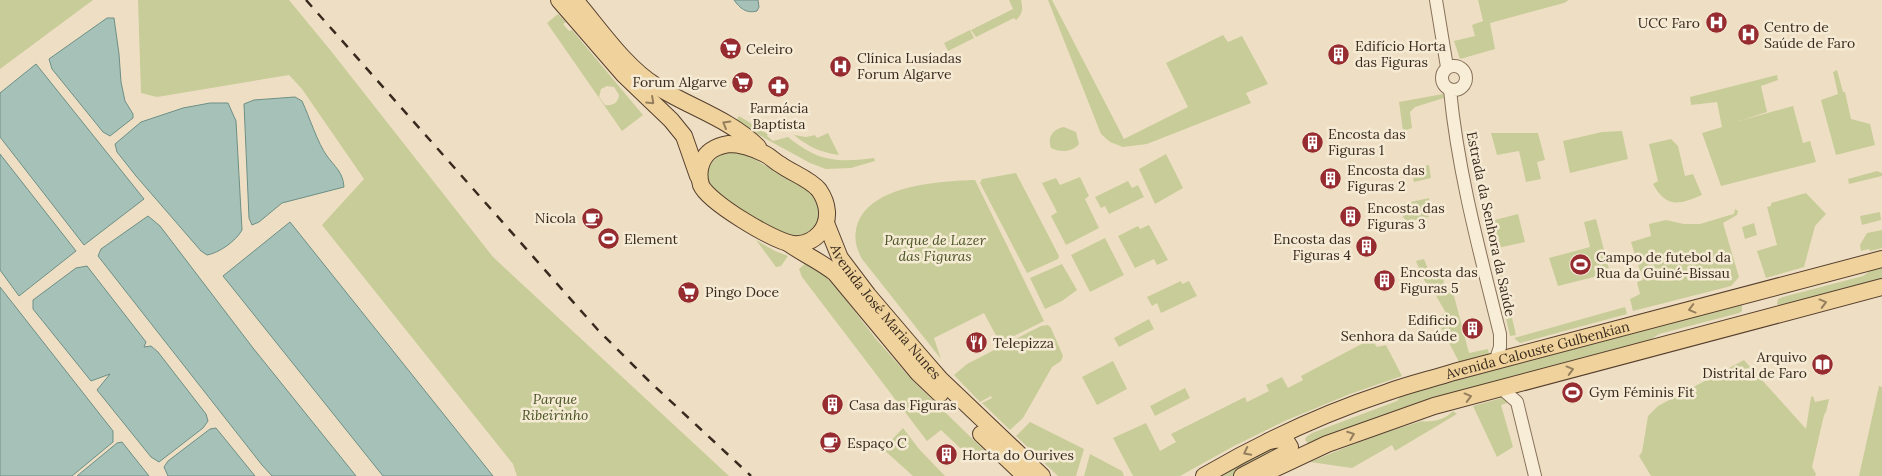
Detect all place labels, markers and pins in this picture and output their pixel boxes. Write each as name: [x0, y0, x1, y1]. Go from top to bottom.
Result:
hospital icon: UCC Faro: [1704, 11, 1728, 35]
place label: UCC Faro: [1638, 14, 1700, 32]
place label: Centro de Saúde de Faro: [1764, 18, 1855, 52]
hospital icon: Centro de Saúde de Faro: [1736, 23, 1760, 47]
supermarket icon: Celeiro: [718, 37, 742, 61]
place label: Edifício Horta das Figuras: [1355, 37, 1446, 71]
place label: Celeiro: [746, 40, 793, 58]
building icon: Edifício Horta das Figuras: [1327, 42, 1351, 66]
place label: Clínica Lusíadas Forum Algarve: [857, 49, 961, 83]
hospital icon: Clínica Lusíadas Forum Algarve: [829, 54, 853, 78]
supermarket icon: Forum Algarve: [731, 70, 755, 94]
place label: Forum Algarve: [632, 73, 727, 91]
pharmacy icon: Farmácia Baptista: [767, 74, 791, 98]
place label: Farmácia Baptista: [750, 99, 808, 133]
place label: Encosta das Figuras 1: [1328, 125, 1406, 159]
building icon: Encosta das Figuras 1: [1300, 130, 1324, 154]
place label: Encosta das Figuras 2: [1347, 161, 1425, 195]
building icon: Encosta das Figuras 2: [1319, 166, 1343, 190]
place label: Encosta das Figuras 3: [1367, 199, 1445, 233]
building icon: Encosta das Figuras 3: [1339, 204, 1363, 228]
cafe icon: Nicola: [580, 206, 604, 230]
place label: Nicola: [535, 209, 576, 227]
sports icon: Element: [596, 227, 620, 251]
place label: Element: [624, 230, 679, 248]
place label: Encosta das Figuras 4: [1273, 230, 1351, 264]
building icon: Encosta das Figuras 4: [1355, 235, 1379, 259]
place label: Campo de futebol da Rua da Guiné-Bissau: [1596, 248, 1731, 282]
sports icon: Campo de futebol da Rua da Guiné-Bissau: [1568, 253, 1592, 277]
place label: Encosta das Figuras 5: [1400, 263, 1478, 297]
building icon: Encosta das Figuras 5: [1372, 268, 1396, 292]
supermarket icon: Pingo Doce: [677, 280, 701, 304]
place label: Pingo Doce: [705, 283, 779, 301]
place label: Edificio Senhora da Saúde: [1341, 311, 1457, 345]
building icon: Edificio Senhora da Saúde: [1461, 316, 1485, 340]
restaurant icon: Telepizza: [965, 331, 989, 355]
place label: Telepizza: [993, 334, 1054, 352]
place label: Arquivo Distrital de Faro: [1702, 348, 1807, 382]
library icon: Arquivo Distrital de Faro: [1811, 353, 1835, 377]
sports icon: Gym Féminis Fit: [1561, 380, 1585, 404]
place label: Gym Féminis Fit: [1589, 383, 1695, 401]
building icon: Casa das Figuras: [821, 393, 845, 417]
place label: Casa das Figuras: [849, 396, 956, 414]
cafe icon: Espaço C: [819, 431, 843, 455]
place label: Espaço C: [847, 434, 907, 452]
building icon: Horta do Ourives: [934, 443, 958, 467]
place label: Horta do Ourives: [962, 446, 1074, 464]

